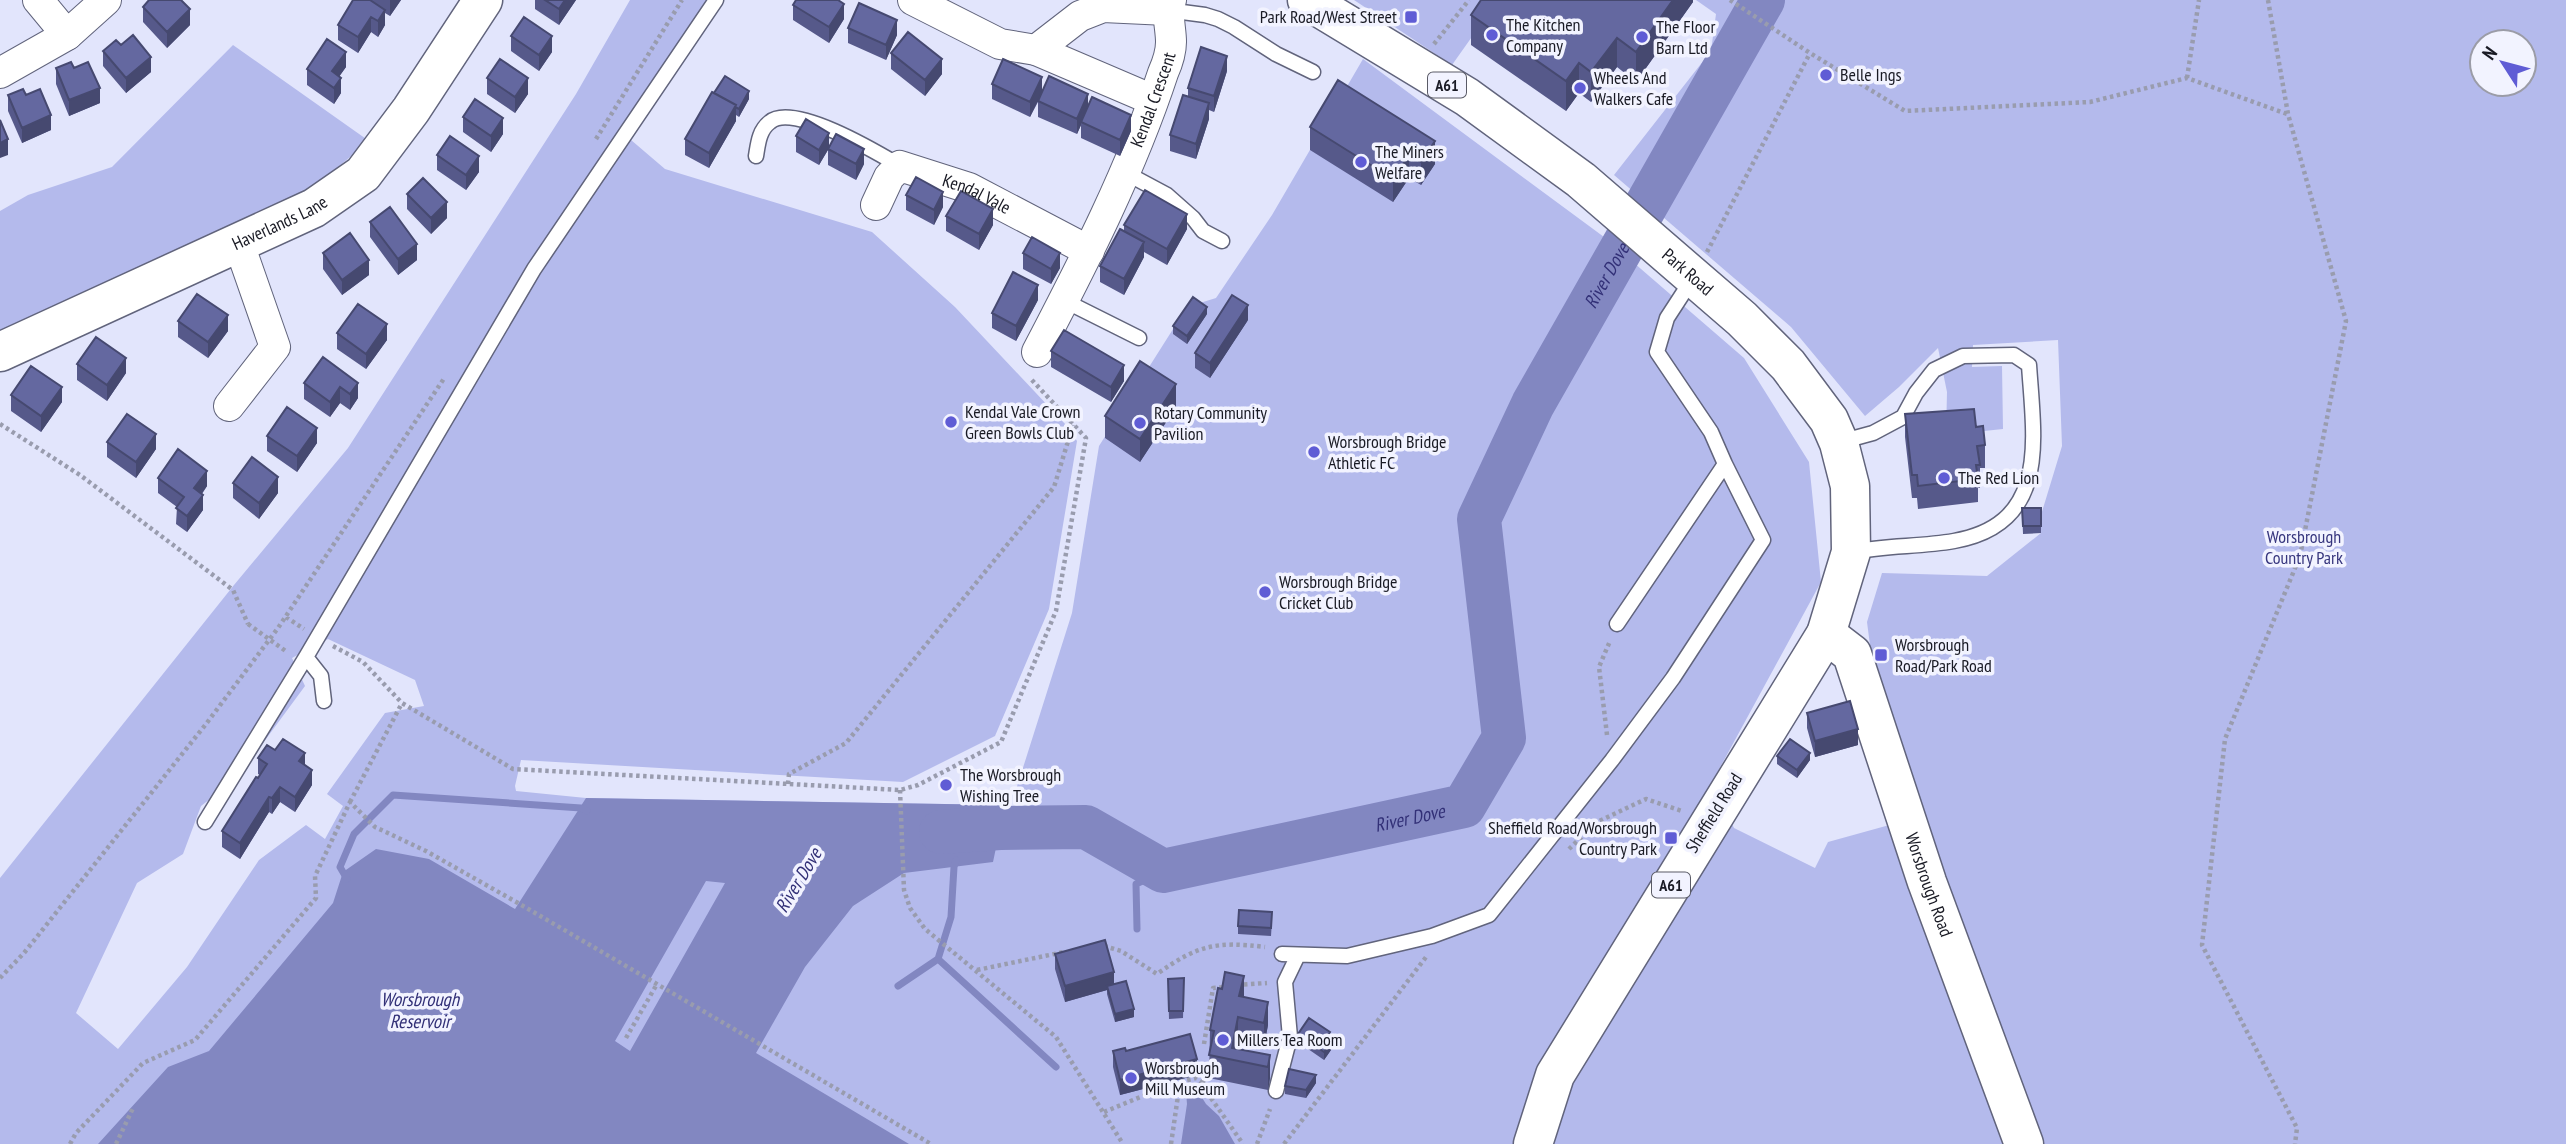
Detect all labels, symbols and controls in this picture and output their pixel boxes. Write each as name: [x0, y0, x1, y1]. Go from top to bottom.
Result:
place label: Park Road/West Street: [1260, 5, 1397, 28]
marker: Park Road/West Street: [1403, 9, 1419, 25]
place label: The Kitchen Company: [1506, 13, 1580, 57]
place label: The Floor Barn Ltd: [1656, 15, 1715, 59]
marker: The Kitchen Company: [1484, 27, 1500, 43]
north arrow: [2468, 28, 2538, 98]
marker: The Floor Barn Ltd: [1634, 29, 1650, 45]
text: N: [2477, 42, 2502, 64]
street label: Kendal Crescent: [1125, 50, 1180, 150]
place label: Belle Ings: [1840, 63, 1902, 86]
place label: Wheels And Walkers Cafe: [1594, 66, 1673, 110]
marker: Belle Ings: [1818, 67, 1834, 83]
road number: A61: [1428, 72, 1466, 97]
marker: Wheels And Walkers Cafe: [1572, 80, 1588, 96]
place label: The Miners Welfare: [1375, 140, 1444, 184]
marker: The Miners Welfare: [1353, 154, 1369, 170]
street label: Kendal Vale: [940, 168, 1015, 219]
street label: Haverlands Lane: [228, 190, 332, 255]
water label: River Dove: [1578, 238, 1635, 312]
street label: Park Road: [1657, 243, 1719, 300]
place label: Kendal Vale Crown Green Bowls Club: [965, 400, 1080, 444]
place label: Rotary Community Pavilion: [1154, 401, 1267, 445]
marker: Kendal Vale Crown Green Bowls Club: [943, 414, 959, 430]
marker: Rotary Community Pavilion: [1132, 415, 1148, 431]
place label: Worsbrough Bridge Athletic FC: [1328, 430, 1446, 474]
marker: Worsbrough Bridge Athletic FC: [1306, 444, 1322, 460]
place label: The Red Lion: [1958, 466, 2039, 489]
marker: The Red Lion: [1936, 470, 1952, 486]
park label: Worsbrough Country Park: [2265, 525, 2343, 569]
place label: Worsbrough Bridge Cricket Club: [1279, 570, 1397, 614]
marker: Worsbrough Bridge Cricket Club: [1257, 584, 1273, 600]
place label: Worsbrough Road/Park Road: [1895, 633, 1992, 677]
marker: Worsbrough Road/Park Road: [1873, 647, 1889, 663]
place label: The Worsbrough Wishing Tree: [960, 763, 1061, 807]
street label: Sheffield Road: [1680, 769, 1747, 857]
marker: The Worsbrough Wishing Tree: [938, 777, 954, 793]
water label: River Dove: [1372, 798, 1448, 837]
place label: Sheffield Road/Worsbrough Country Park: [1488, 816, 1657, 860]
marker: Sheffield Road/Worsbrough Country Park: [1663, 830, 1679, 846]
street label: Worsbrough Road: [1901, 830, 1958, 940]
water label: River Dove: [769, 842, 827, 917]
road number: A61: [1652, 872, 1690, 898]
water label: Worsbrough Reservoir: [381, 987, 461, 1033]
place label: Millers Tea Room: [1237, 1028, 1342, 1051]
marker: Millers Tea Room: [1215, 1032, 1231, 1048]
place label: Worsbrough Mill Museum: [1145, 1056, 1225, 1100]
marker: Worsbrough Mill Museum: [1123, 1070, 1139, 1086]

